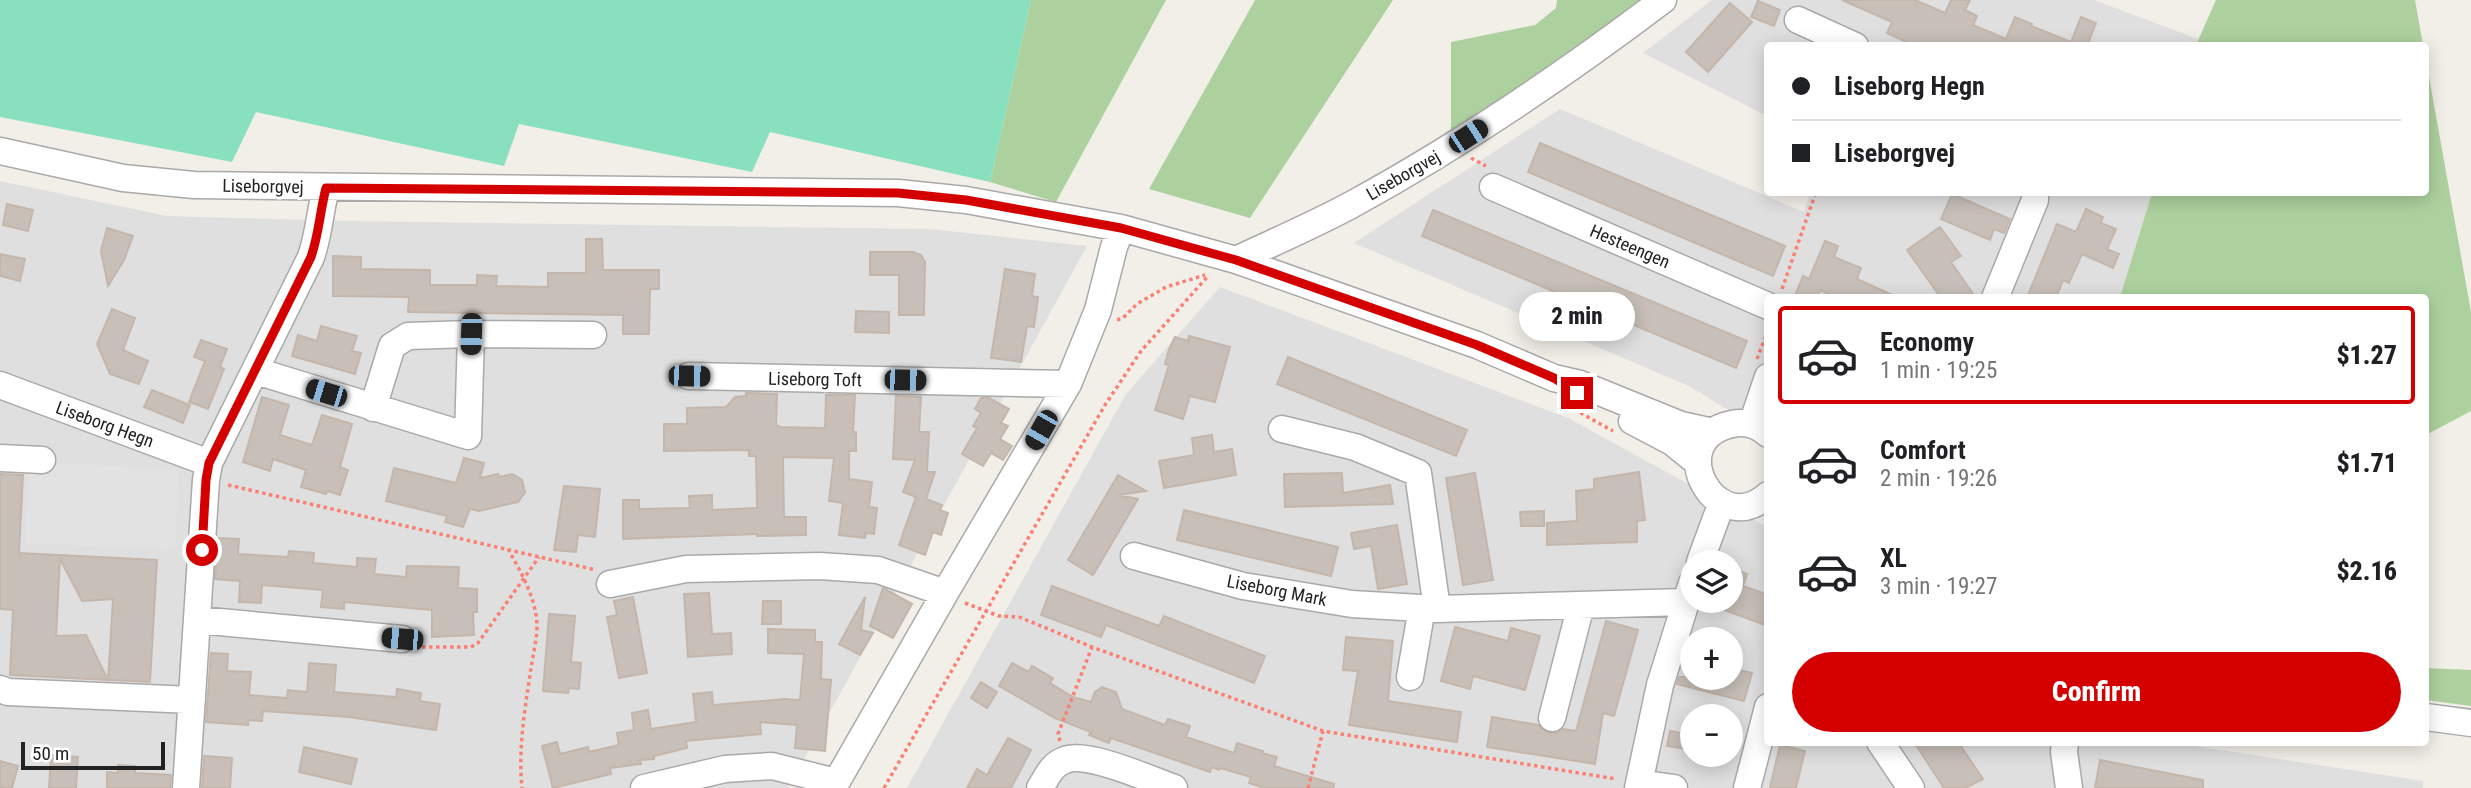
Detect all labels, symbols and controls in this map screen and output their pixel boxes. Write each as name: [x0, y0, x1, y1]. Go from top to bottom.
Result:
text: Liseborg Hegn: [1834, 71, 1985, 101]
car: [1445, 116, 1492, 156]
text: Liseborgvej: [1834, 138, 1955, 168]
street label: Liseborgvej: [1362, 146, 1444, 204]
street label: Liseborgvej: [222, 175, 304, 197]
street label: Hesteengen: [1587, 220, 1673, 272]
callout: 2 min: [1519, 292, 1635, 340]
text: 2 min: [1551, 303, 1603, 330]
car: [460, 313, 483, 355]
icon: car: [1796, 324, 1859, 387]
text: Economy: [1880, 327, 1974, 357]
text: $1.27: [2336, 340, 2397, 370]
text: 1 min · 19:25: [1880, 357, 1997, 384]
car: [668, 365, 711, 387]
street label: Liseborg Toft: [768, 368, 862, 390]
car: [884, 369, 927, 391]
car: [303, 377, 350, 409]
route end: [1561, 377, 1593, 409]
street label: Liseborg Hegn: [53, 397, 157, 451]
car: [1022, 407, 1061, 453]
icon: car: [1796, 432, 1859, 495]
text: Comfort: [1880, 435, 1966, 465]
text: $1.71: [2336, 448, 2397, 478]
text: 2 min · 19:26: [1880, 465, 1997, 492]
route start: [186, 534, 218, 566]
icon: car: [1796, 540, 1859, 603]
text: XL: [1880, 543, 1907, 573]
map controls: [1680, 550, 1743, 767]
button: layers: [1680, 550, 1743, 613]
text: $2.16: [2336, 556, 2397, 586]
street label: Liseborg Mark: [1225, 570, 1329, 610]
text: 3 min · 19:27: [1880, 573, 1997, 600]
car: [381, 627, 424, 651]
button: +: [1680, 627, 1743, 690]
button: Confirm: [1792, 652, 2401, 732]
button: −: [1680, 704, 1743, 767]
scale bar: [21, 739, 164, 771]
text: 50 m: [32, 742, 69, 765]

